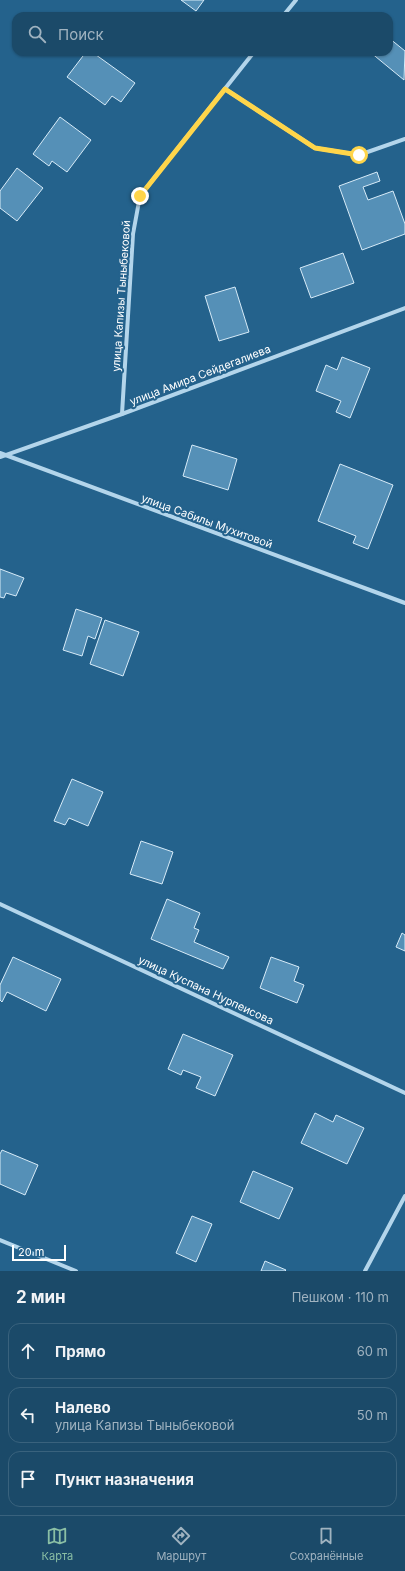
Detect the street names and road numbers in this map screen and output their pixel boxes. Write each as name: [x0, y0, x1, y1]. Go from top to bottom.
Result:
street label: улица Капизы Тыныбековой: [109, 220, 133, 372]
street label: улица Амира Сейдегалиева: [128, 342, 272, 408]
street label: улица Сабилы Мухитовой: [139, 491, 275, 551]
street label: улица Куспана Нурпеисова: [136, 952, 276, 1028]

